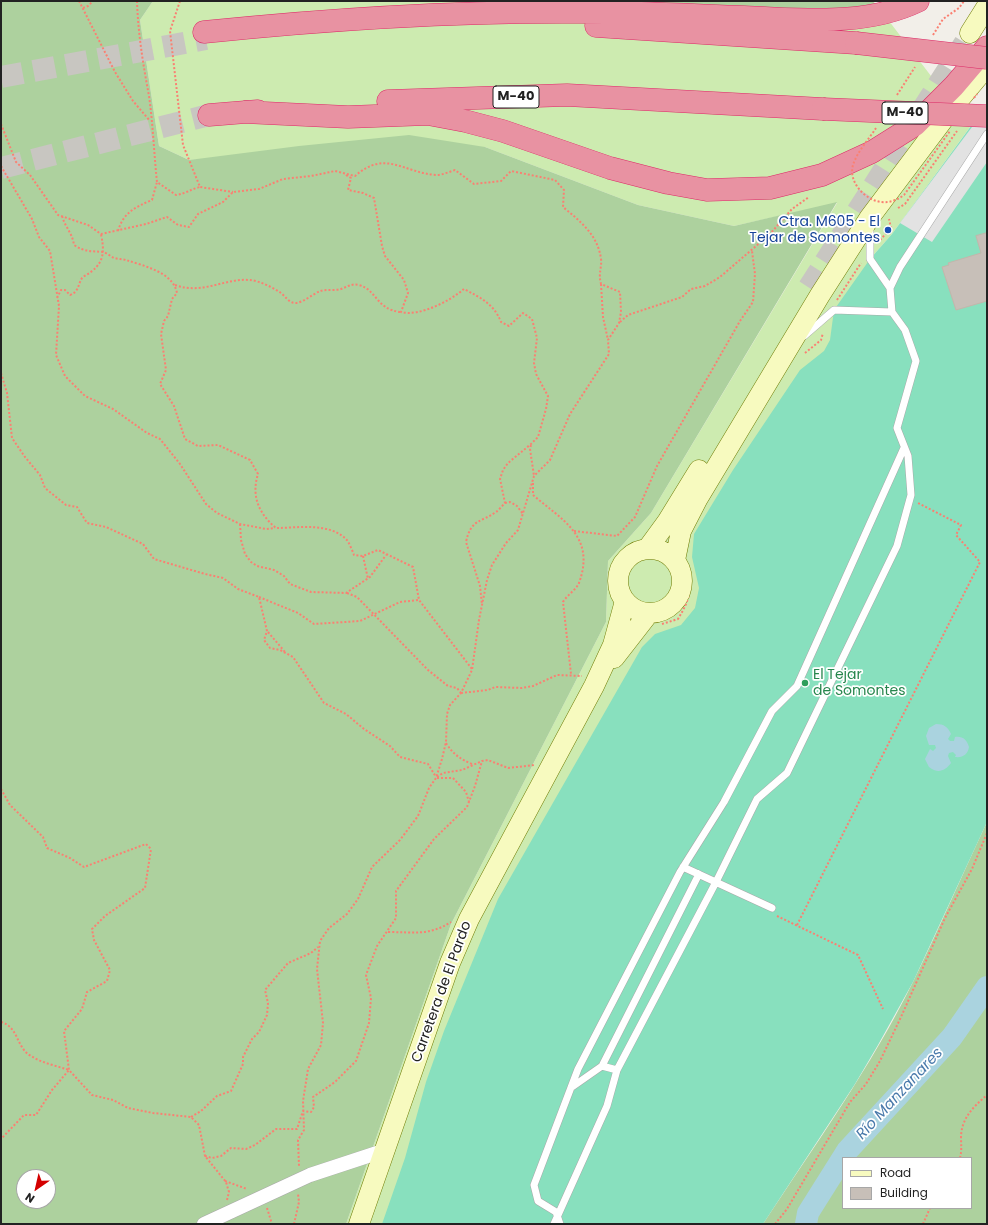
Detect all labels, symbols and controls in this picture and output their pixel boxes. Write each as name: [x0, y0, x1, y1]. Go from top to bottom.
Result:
road number: M-40: [493, 86, 539, 108]
road number: M-40: [882, 102, 928, 124]
place label: Ctra. M605 - El Tejar de Somontes: [749, 214, 880, 246]
marker: Ctra. M605 - El Tejar de Somontes: [883, 225, 893, 235]
place label: El Tejar de Somontes: [813, 667, 905, 700]
marker: El Tejar de Somontes: [800, 678, 810, 688]
street label: Carretera de El Pardo: [409, 919, 475, 1065]
water label: Río Manzanares: [853, 1044, 947, 1144]
legend: [842, 1157, 972, 1209]
text: Road: [880, 1164, 911, 1181]
north arrow: [16, 1169, 56, 1209]
text: Building: [880, 1184, 928, 1201]
text: N: [22, 1189, 38, 1207]

